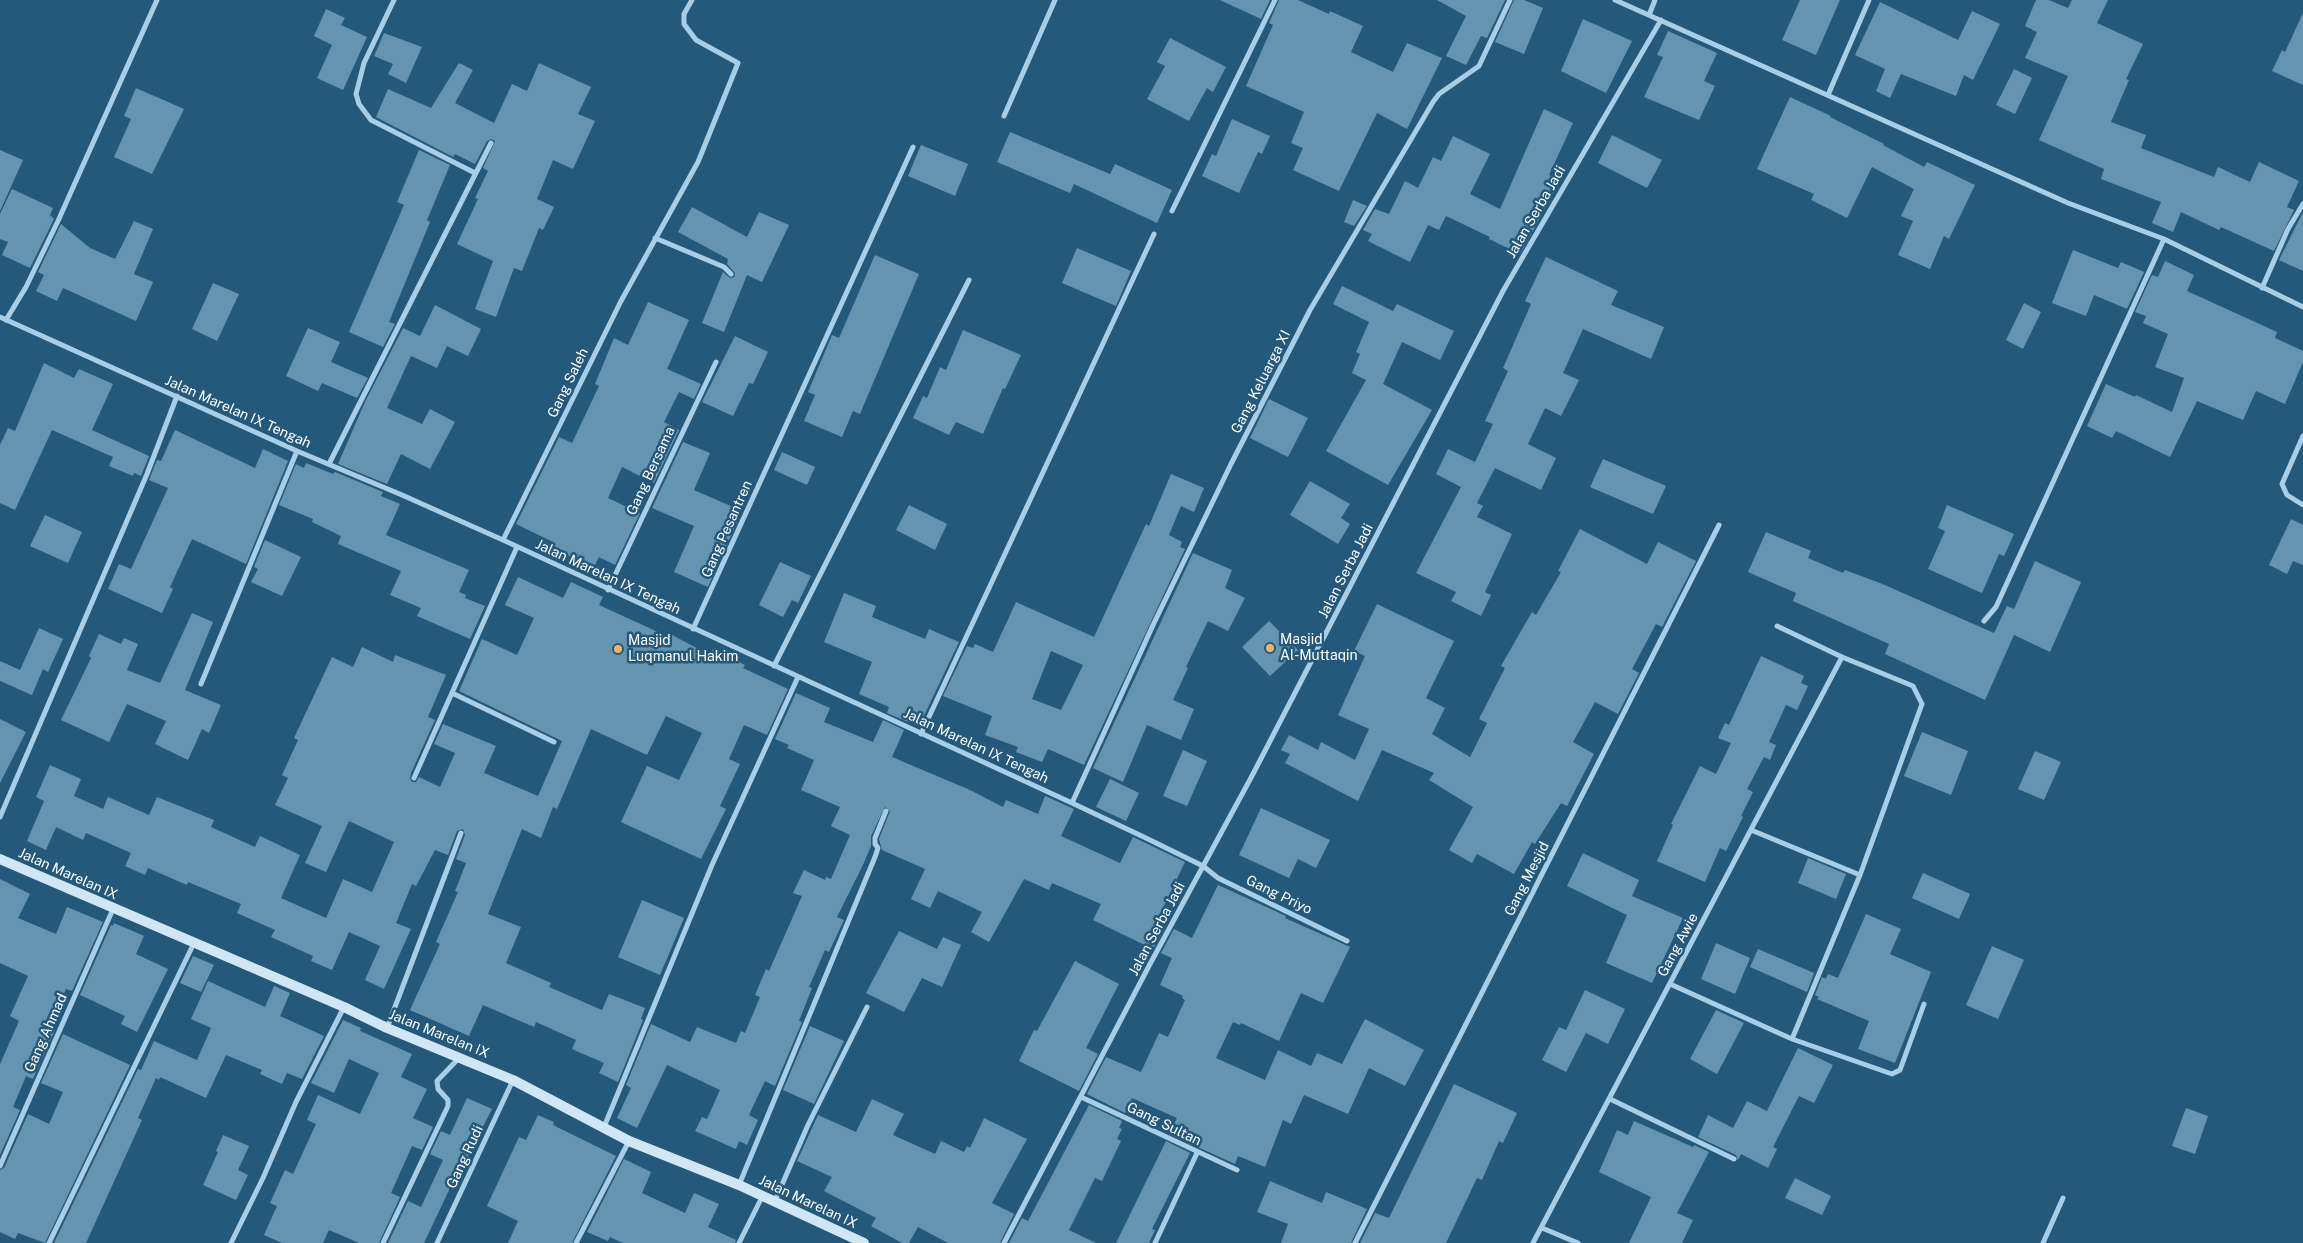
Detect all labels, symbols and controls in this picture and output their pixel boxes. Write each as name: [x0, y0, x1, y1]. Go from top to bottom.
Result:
street label: Jalan Serba Jadi: [1503, 163, 1569, 261]
street label: Gang Keluarga XI: [1228, 328, 1294, 436]
street label: Gang Saleh: [544, 346, 592, 420]
street label: Jalan Marelan IX Tengah: [162, 372, 314, 452]
street label: Gang Bersama: [623, 424, 679, 518]
street label: Gang Pesantren: [698, 478, 756, 580]
street label: Jalan Serba Jadi: [1315, 521, 1377, 621]
street label: Jalan Marelan IX Tengah: [533, 536, 683, 618]
place label: Masjid Al-Muttaqin: [1280, 632, 1358, 664]
place label: Masjid Luqmanul Hakim: [628, 633, 738, 666]
marker: Masjid Al-Muttaqin: [1264, 642, 1276, 654]
marker: Masjid Luqmanul Hakim: [612, 643, 624, 655]
street label: Jalan Marelan IX Tengah: [901, 705, 1051, 787]
street label: Gang Mesjid: [1501, 839, 1553, 919]
street label: Jalan Marelan IX: [16, 845, 120, 903]
street label: Gang Priyo: [1243, 872, 1315, 918]
street label: Jalan Serba Jadi: [1125, 879, 1189, 979]
street label: Gang Awie: [1654, 910, 1702, 980]
street label: Gang Ahmad: [21, 991, 71, 1075]
street label: Jalan Marelan IX: [386, 1006, 492, 1062]
street label: Gang Sultan: [1124, 1099, 1204, 1149]
street label: Gang Rudi: [443, 1123, 487, 1191]
street label: Jalan Marelan IX: [756, 1172, 860, 1232]

